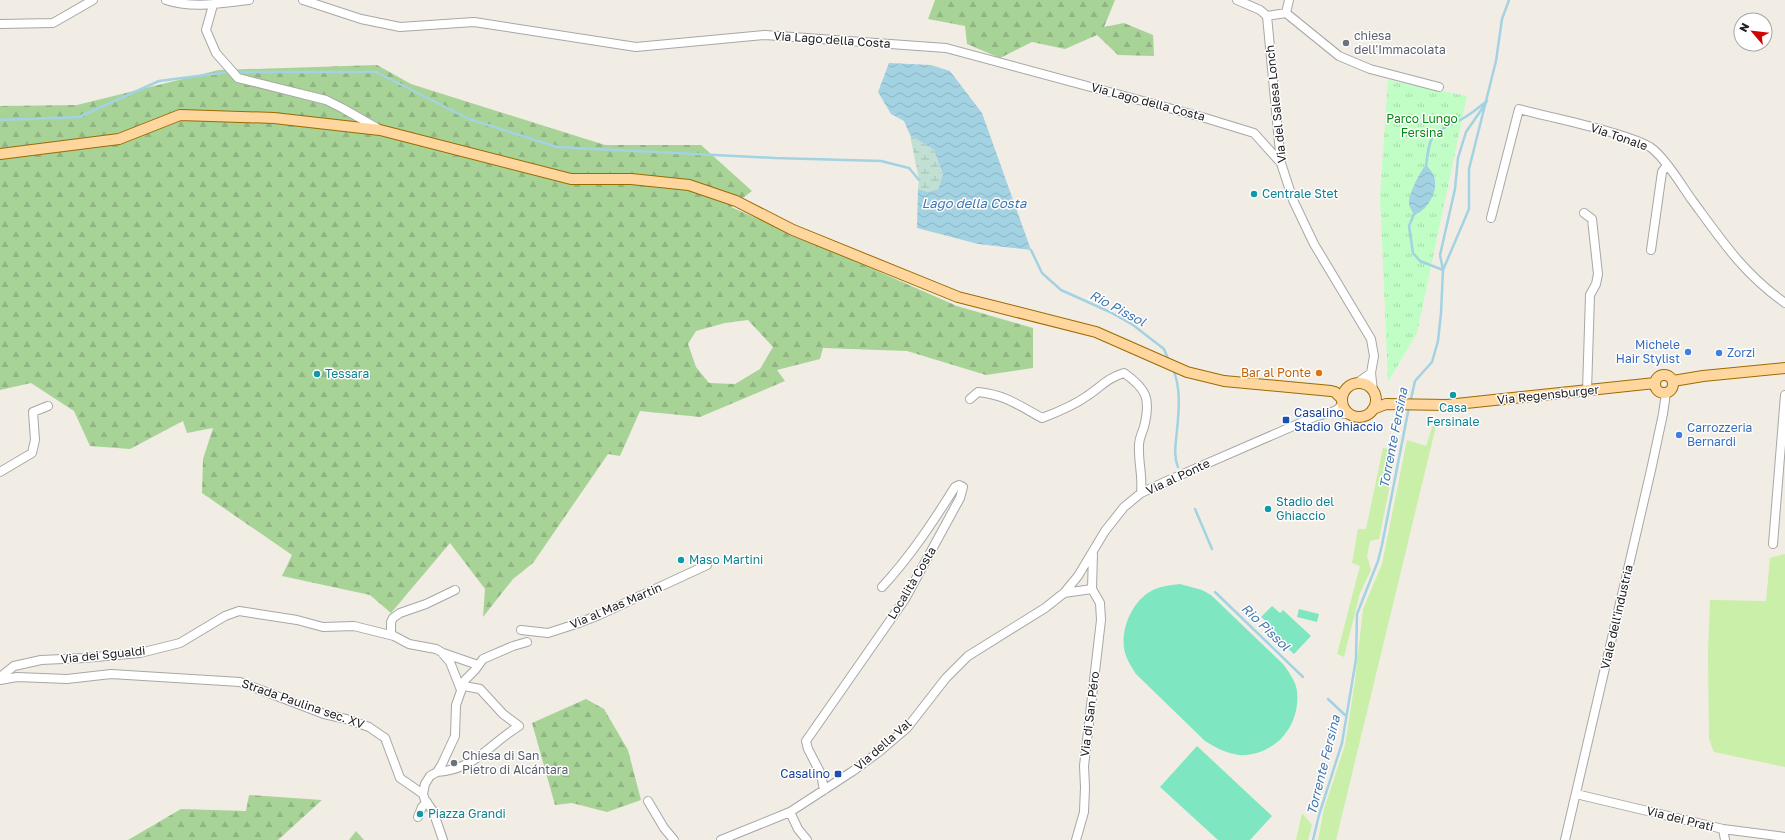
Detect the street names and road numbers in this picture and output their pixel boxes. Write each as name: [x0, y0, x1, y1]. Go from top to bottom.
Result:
street label: Via Lago della Costa: [773, 28, 891, 51]
street label: Via del Salesa Lonch: [1262, 44, 1289, 164]
street label: Via Lago della Costa: [1089, 79, 1207, 124]
street label: Via Tonale: [1589, 120, 1650, 153]
street label: Via Regensburger: [1496, 382, 1600, 407]
street label: Via al Ponte: [1144, 455, 1212, 498]
street label: Località Costa: [884, 544, 939, 622]
street label: Viale dell'industria: [1597, 563, 1636, 671]
street label: Via al Mas Martin: [568, 579, 664, 632]
street label: Via dei Sgualdi: [60, 643, 146, 666]
street label: Via di San Péro: [1077, 670, 1102, 758]
street label: Strada Paulina sec. XV: [240, 675, 367, 732]
street label: Via della Val: [851, 716, 914, 774]
street label: Via dei Prati: [1645, 803, 1715, 834]

